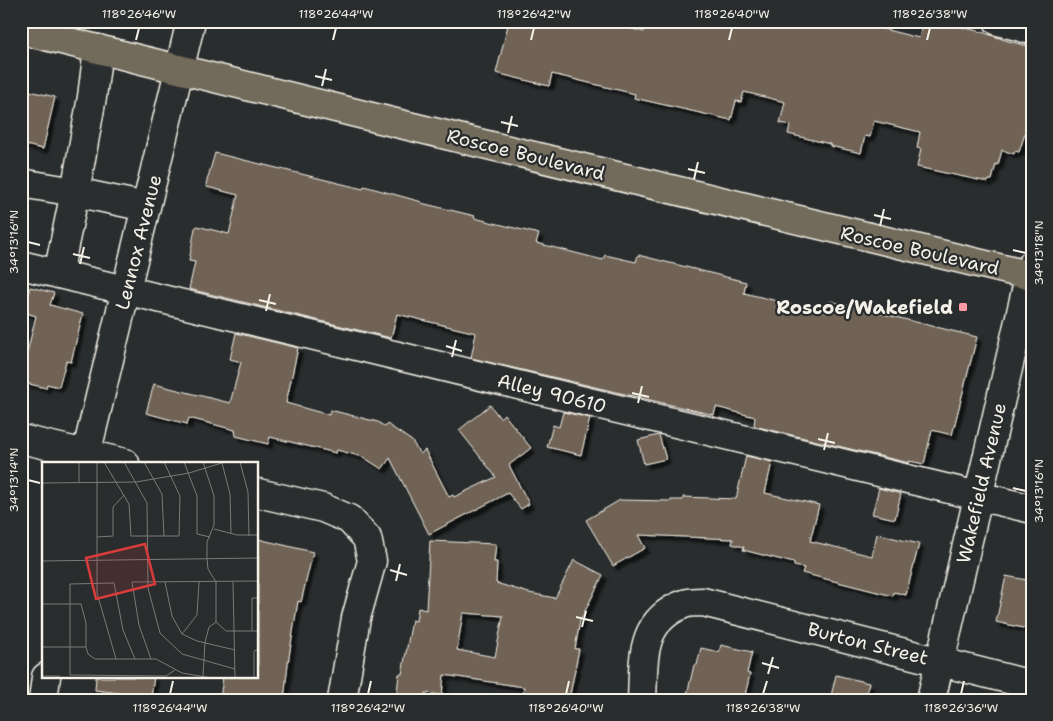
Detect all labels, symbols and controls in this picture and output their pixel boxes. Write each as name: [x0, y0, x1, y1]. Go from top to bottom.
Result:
text: 118°26'46"W: [102, 6, 176, 22]
text: 118°26'44"W: [299, 6, 373, 22]
text: 118°26'42"W: [497, 6, 571, 22]
text: 118°26'40"W: [694, 6, 770, 22]
text: 118°26'38"W: [892, 6, 968, 22]
street label: Roscoe Boulevard: [444, 123, 608, 186]
street label: Lennox Avenue: [110, 172, 167, 312]
text: 34°13'16"N: [6, 210, 22, 274]
street label: Roscoe Boulevard: [838, 220, 1002, 281]
text: 34°13'18"N: [1031, 220, 1047, 286]
place label: Roscoe/Wakefield: [776, 295, 953, 320]
marker: Roscoe/Wakefield: [957, 301, 969, 313]
street label: Alley 90610: [495, 368, 609, 419]
street label: Wakefield Avenue: [951, 400, 1012, 566]
text: 34°13'14"N: [6, 448, 22, 512]
text: 34°13'16"N: [1031, 459, 1047, 523]
inset map: [42, 462, 259, 678]
street label: Burton Street: [805, 616, 931, 671]
text: 118°26'44"W: [133, 700, 207, 716]
text: 118°26'42"W: [331, 700, 405, 716]
text: 118°26'40"W: [528, 700, 604, 716]
text: 118°26'38"W: [725, 700, 801, 716]
text: 118°26'36"W: [924, 700, 998, 716]

